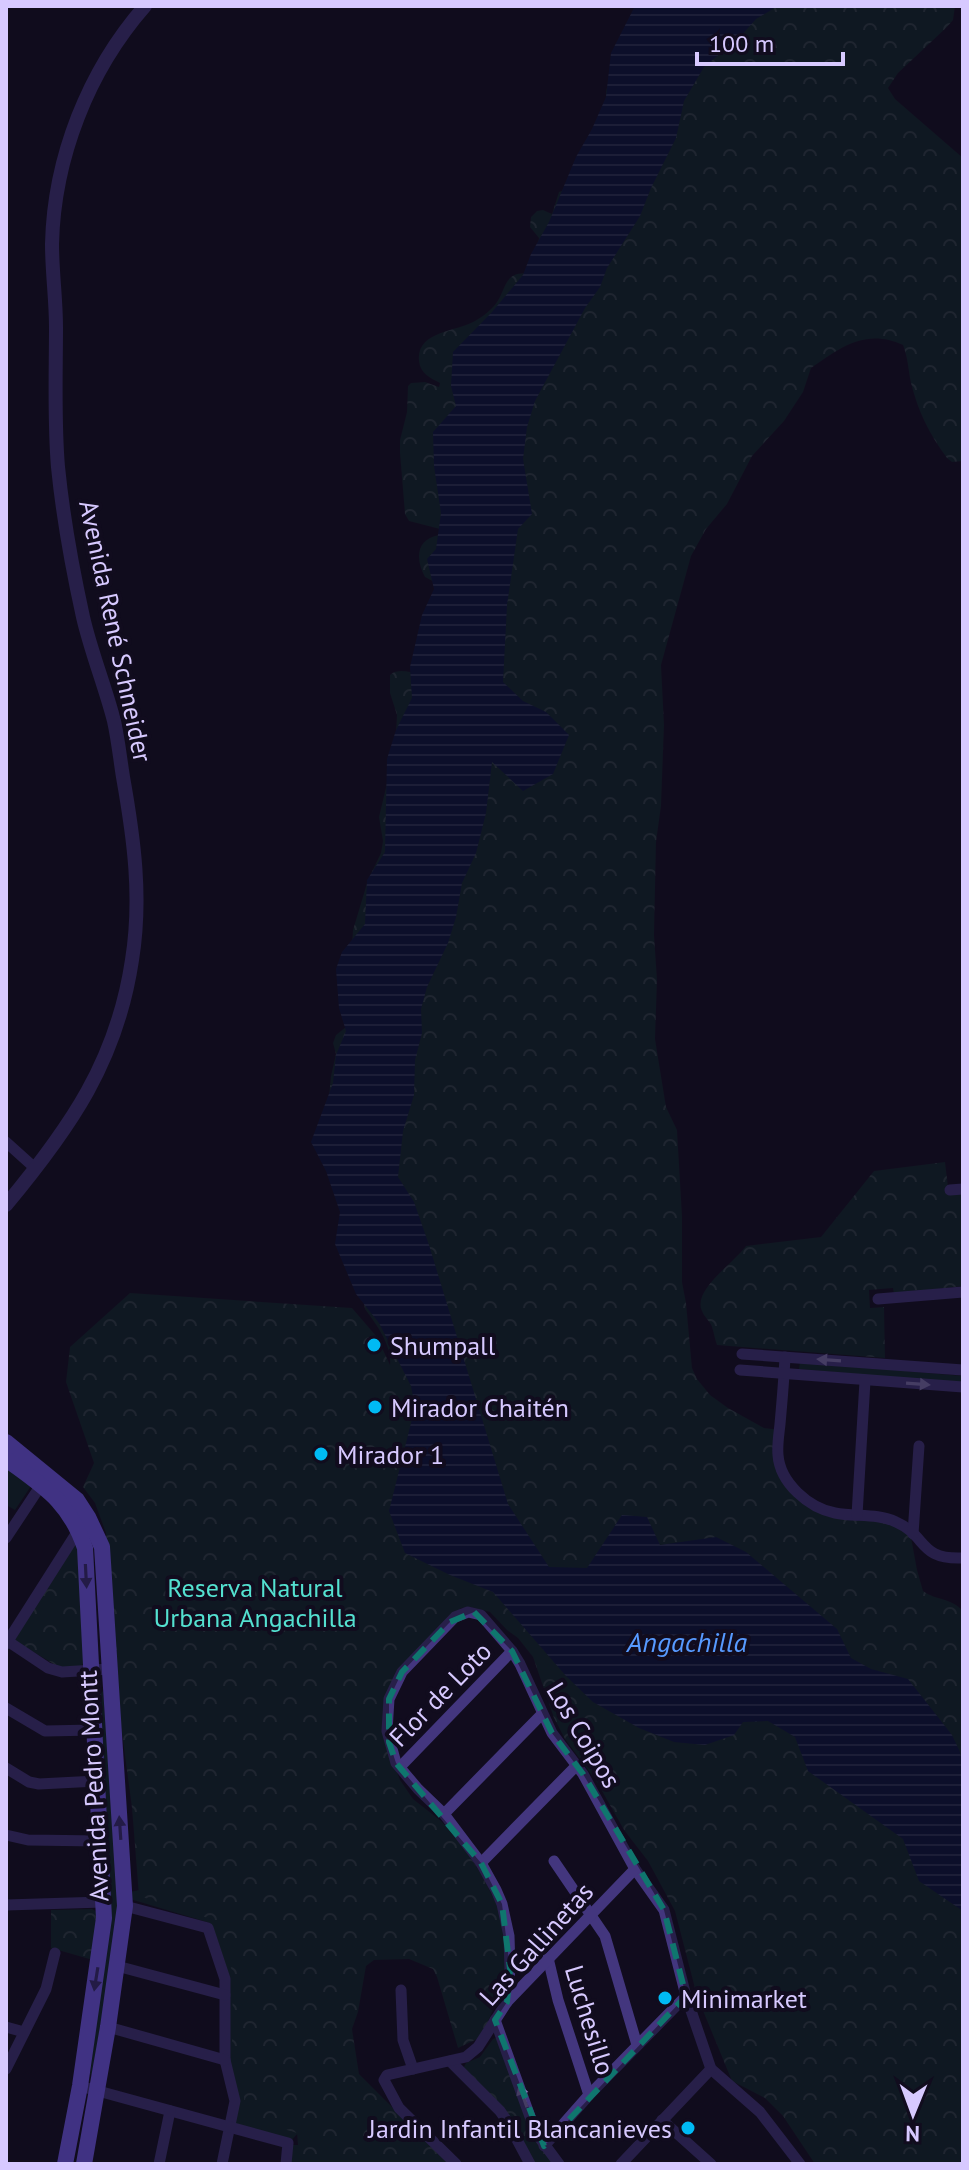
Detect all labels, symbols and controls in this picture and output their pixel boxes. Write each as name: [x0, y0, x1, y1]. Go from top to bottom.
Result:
scale bar: [697, 16, 843, 66]
text: 100 m: [709, 28, 774, 59]
street label: Avenida René Schneider: [72, 497, 160, 765]
place label: Shumpall: [390, 1329, 496, 1362]
marker: Shumpall: [365, 1336, 383, 1354]
one-way arrow: [816, 1353, 841, 1366]
one-way arrow: [906, 1378, 931, 1391]
place label: Mirador Chaitén: [391, 1391, 569, 1424]
marker: Mirador Chaitén: [366, 1398, 384, 1416]
place label: Mirador 1: [337, 1438, 444, 1471]
marker: Mirador 1: [312, 1445, 330, 1463]
one-way arrow: [80, 1564, 93, 1589]
park label: Reserva Natural Urbana Angachilla: [153, 1571, 357, 1634]
water label: Angachilla: [626, 1623, 748, 1660]
street label: Flor de Loto: [382, 1635, 498, 1753]
street label: Avenida Pedro Montt: [70, 1669, 116, 1903]
street label: Los Coipos: [540, 1676, 628, 1794]
one-way arrow: [113, 1815, 126, 1840]
street label: Las Gallinetas: [472, 1875, 600, 2013]
street label: Luchesillo: [558, 1961, 622, 2079]
one-way arrow: [89, 1967, 102, 1992]
place label: Minimarket: [681, 1982, 807, 2015]
marker: Minimarket: [656, 1989, 674, 2007]
north arrow: [873, 2074, 953, 2154]
one-way arrow: [516, 2083, 529, 2107]
place label: Jardin Infantil Blancanieves: [367, 2112, 672, 2145]
marker: Jardin Infantil Blancanieves: [679, 2119, 697, 2137]
text: N: [905, 2120, 920, 2148]

